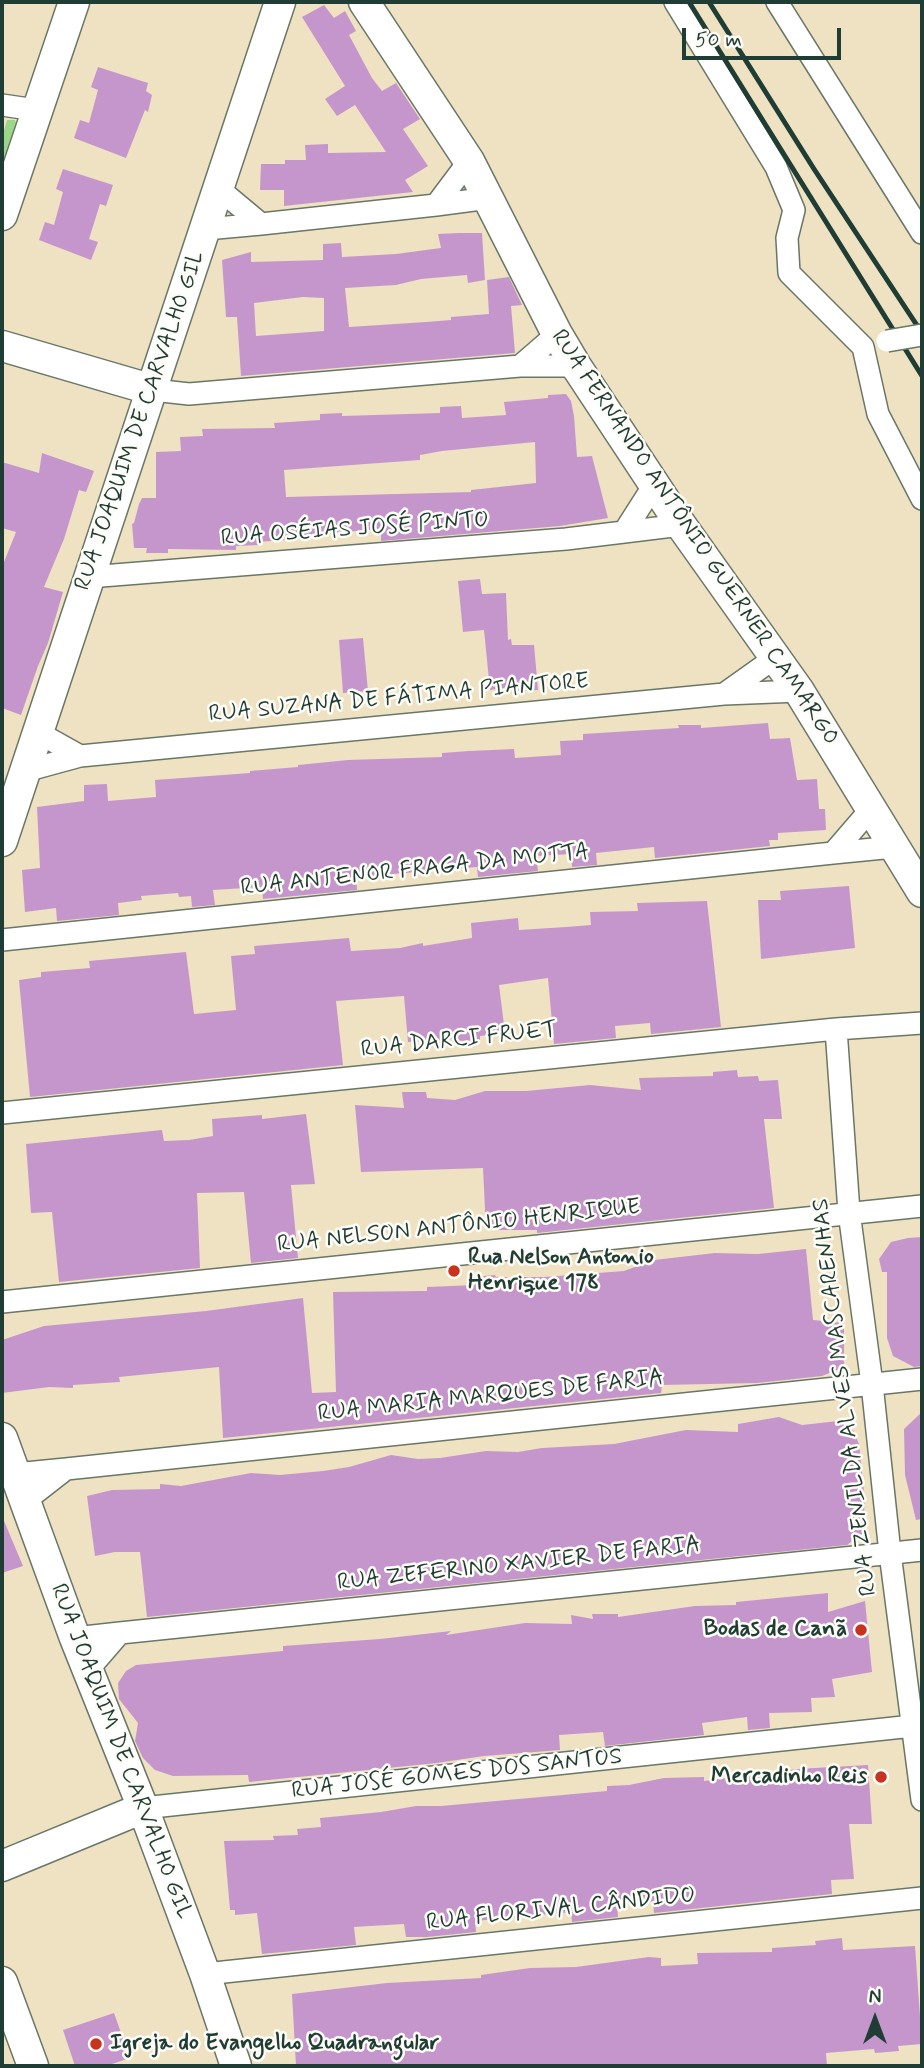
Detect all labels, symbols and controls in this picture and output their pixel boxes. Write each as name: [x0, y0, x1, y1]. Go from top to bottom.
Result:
scale bar: [686, 14, 845, 58]
text: 50 m: [695, 26, 742, 54]
street label: RUA JOAQUIM DE CARVALHO GIL: [70, 248, 212, 594]
street label: RUA FERNANDO ANTÔNIO GUERNER CAMARGO: [544, 325, 844, 751]
street label: RUA OSÉIAS JOSÉ PINTO: [220, 507, 490, 553]
street label: RUA SUZANA DE FÁTIMA PIANTORE: [208, 669, 590, 729]
street label: RUA ANTENOR FRAGA DA MOTTA: [239, 839, 591, 903]
street label: RUA DARCI FRUET: [359, 1017, 559, 1065]
street label: RUA NELSON ANTÔNIO HENRIQUE: [276, 1194, 642, 1260]
street label: RUA ZENILDA ALVES MASCARENHAS: [808, 1197, 884, 1597]
place label: Rua Nelson Antonio Henrique 178: [468, 1244, 654, 1298]
marker: Rua Nelson Antonio Henrique 178: [446, 1263, 462, 1279]
street label: RUA MARIA MARQUES DE FARIA: [317, 1365, 665, 1429]
street label: RUA ZEFERINO XAVIER DE FARIA: [336, 1532, 702, 1598]
street label: RUA JOAQUIM DE CARVALHO GIL: [43, 1580, 197, 1924]
place label: Bodas de Canã: [704, 1616, 847, 1644]
marker: Bodas de Canã: [853, 1622, 869, 1638]
street label: RUA JOSÉ GOMES DOS SANTOS: [290, 1744, 624, 1806]
place label: Mercadinho Reis: [711, 1763, 867, 1791]
marker: Mercadinho Reis: [873, 1769, 889, 1785]
street label: RUA FLORIVAL CÂNDIDO: [425, 1882, 697, 1938]
north arrow: [840, 1984, 910, 2054]
text: N: [869, 1985, 881, 2010]
place label: Igreja do Evangelho Quadrangular: [110, 2030, 439, 2058]
marker: Igreja do Evangelho Quadrangular: [88, 2036, 104, 2052]

